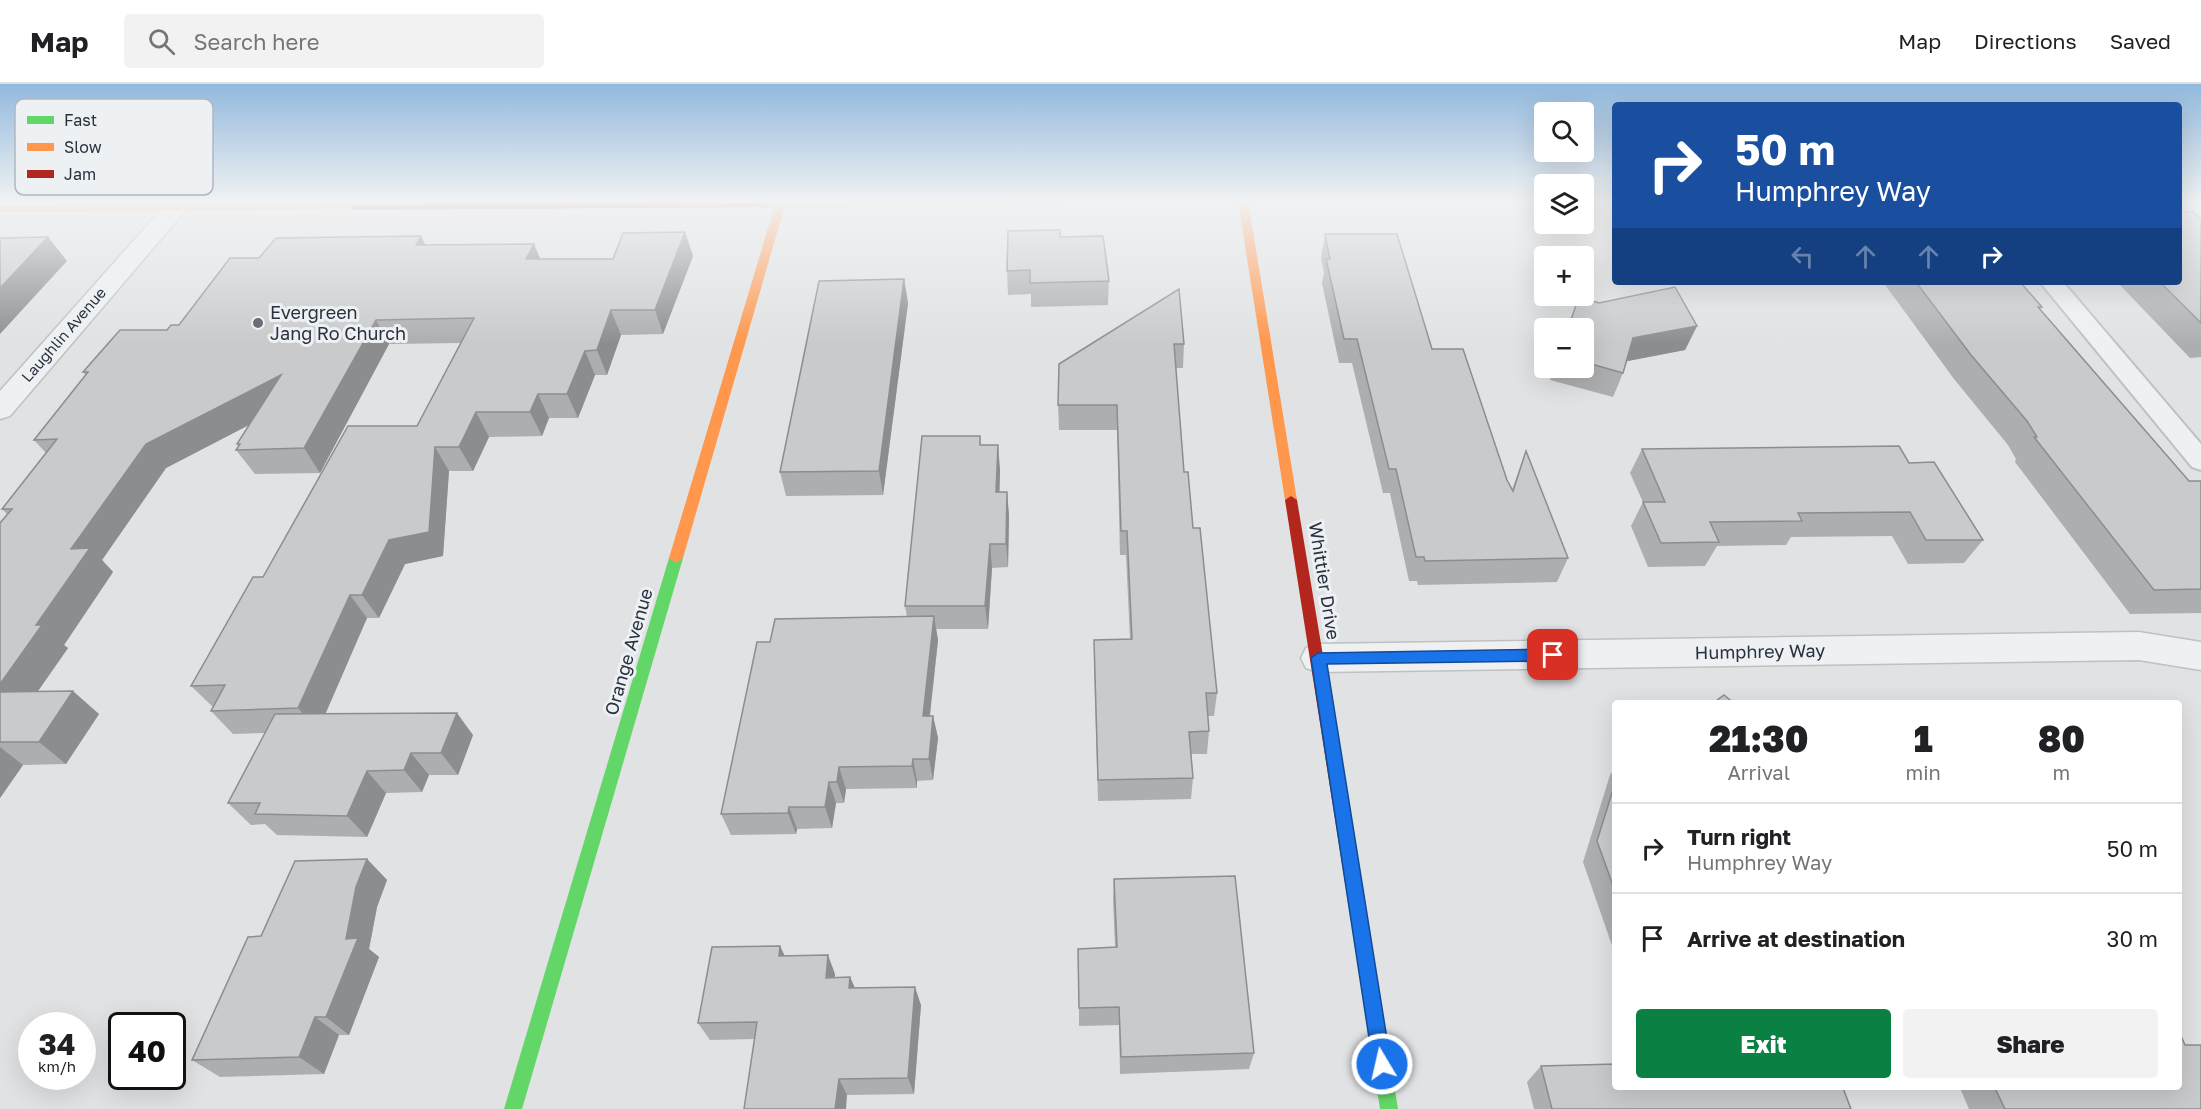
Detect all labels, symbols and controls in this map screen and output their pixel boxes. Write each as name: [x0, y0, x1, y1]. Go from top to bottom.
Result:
search box: [124, 14, 544, 68]
text: Map: [30, 25, 88, 58]
icon: search: [145, 25, 178, 58]
text: Search here: [193, 28, 319, 55]
text: Map: [1898, 28, 1941, 54]
text: Directions: [1974, 28, 2077, 54]
text: Saved: [2110, 28, 2171, 54]
legend: [15, 99, 213, 195]
map controls: [1534, 102, 1594, 378]
button: search: [1534, 102, 1594, 162]
text: Fast: [64, 110, 97, 130]
text: 50 m: [1735, 124, 1835, 174]
icon: right: [1636, 126, 1714, 204]
text: Slow: [64, 137, 102, 157]
text: Jam: [64, 164, 96, 184]
button: layers: [1534, 174, 1594, 234]
text: Humphrey Way: [1735, 175, 1931, 207]
icon: left: [1786, 240, 1819, 273]
icon: ahead: [1849, 240, 1882, 273]
icon: ahead: [1912, 240, 1945, 273]
icon: right: [1975, 240, 2008, 273]
button: +: [1534, 246, 1594, 306]
street label: Laughlin Avenue: [17, 283, 109, 385]
place label: Evergreen Jang Ro Church: [270, 301, 406, 344]
marker: Evergreen Jang Ro Church: [251, 316, 265, 330]
button: −: [1534, 318, 1594, 378]
street label: Whittier Drive: [1305, 520, 1345, 641]
street label: Orange Avenue: [599, 586, 657, 718]
pin: [1527, 629, 1578, 680]
icon: arrive: [1536, 638, 1569, 671]
street label: Humphrey Way: [1695, 639, 1825, 663]
text: 21:30: [1709, 717, 1809, 760]
text: 1: [1914, 717, 1933, 760]
text: 80: [2038, 717, 2085, 760]
text: Arrival: [1727, 760, 1790, 784]
text: min: [1905, 760, 1941, 784]
text: m: [2053, 760, 2070, 784]
text: Turn right: [1687, 823, 1791, 850]
icon: right: [1636, 832, 1669, 865]
text: 50 m: [2107, 835, 2158, 862]
text: Humphrey Way: [1687, 850, 1832, 874]
icon: arrive: [1636, 922, 1669, 955]
text: Arrive at destination: [1687, 925, 1905, 952]
text: 30 m: [2107, 925, 2158, 952]
button: Exit: [1636, 1009, 1891, 1078]
button: Share: [1903, 1009, 2158, 1078]
speed limit sign: 40: [108, 1012, 186, 1090]
text: 34: [38, 1026, 76, 1062]
position arrow: [1350, 1032, 1414, 1096]
text: km/h: [38, 1057, 76, 1075]

